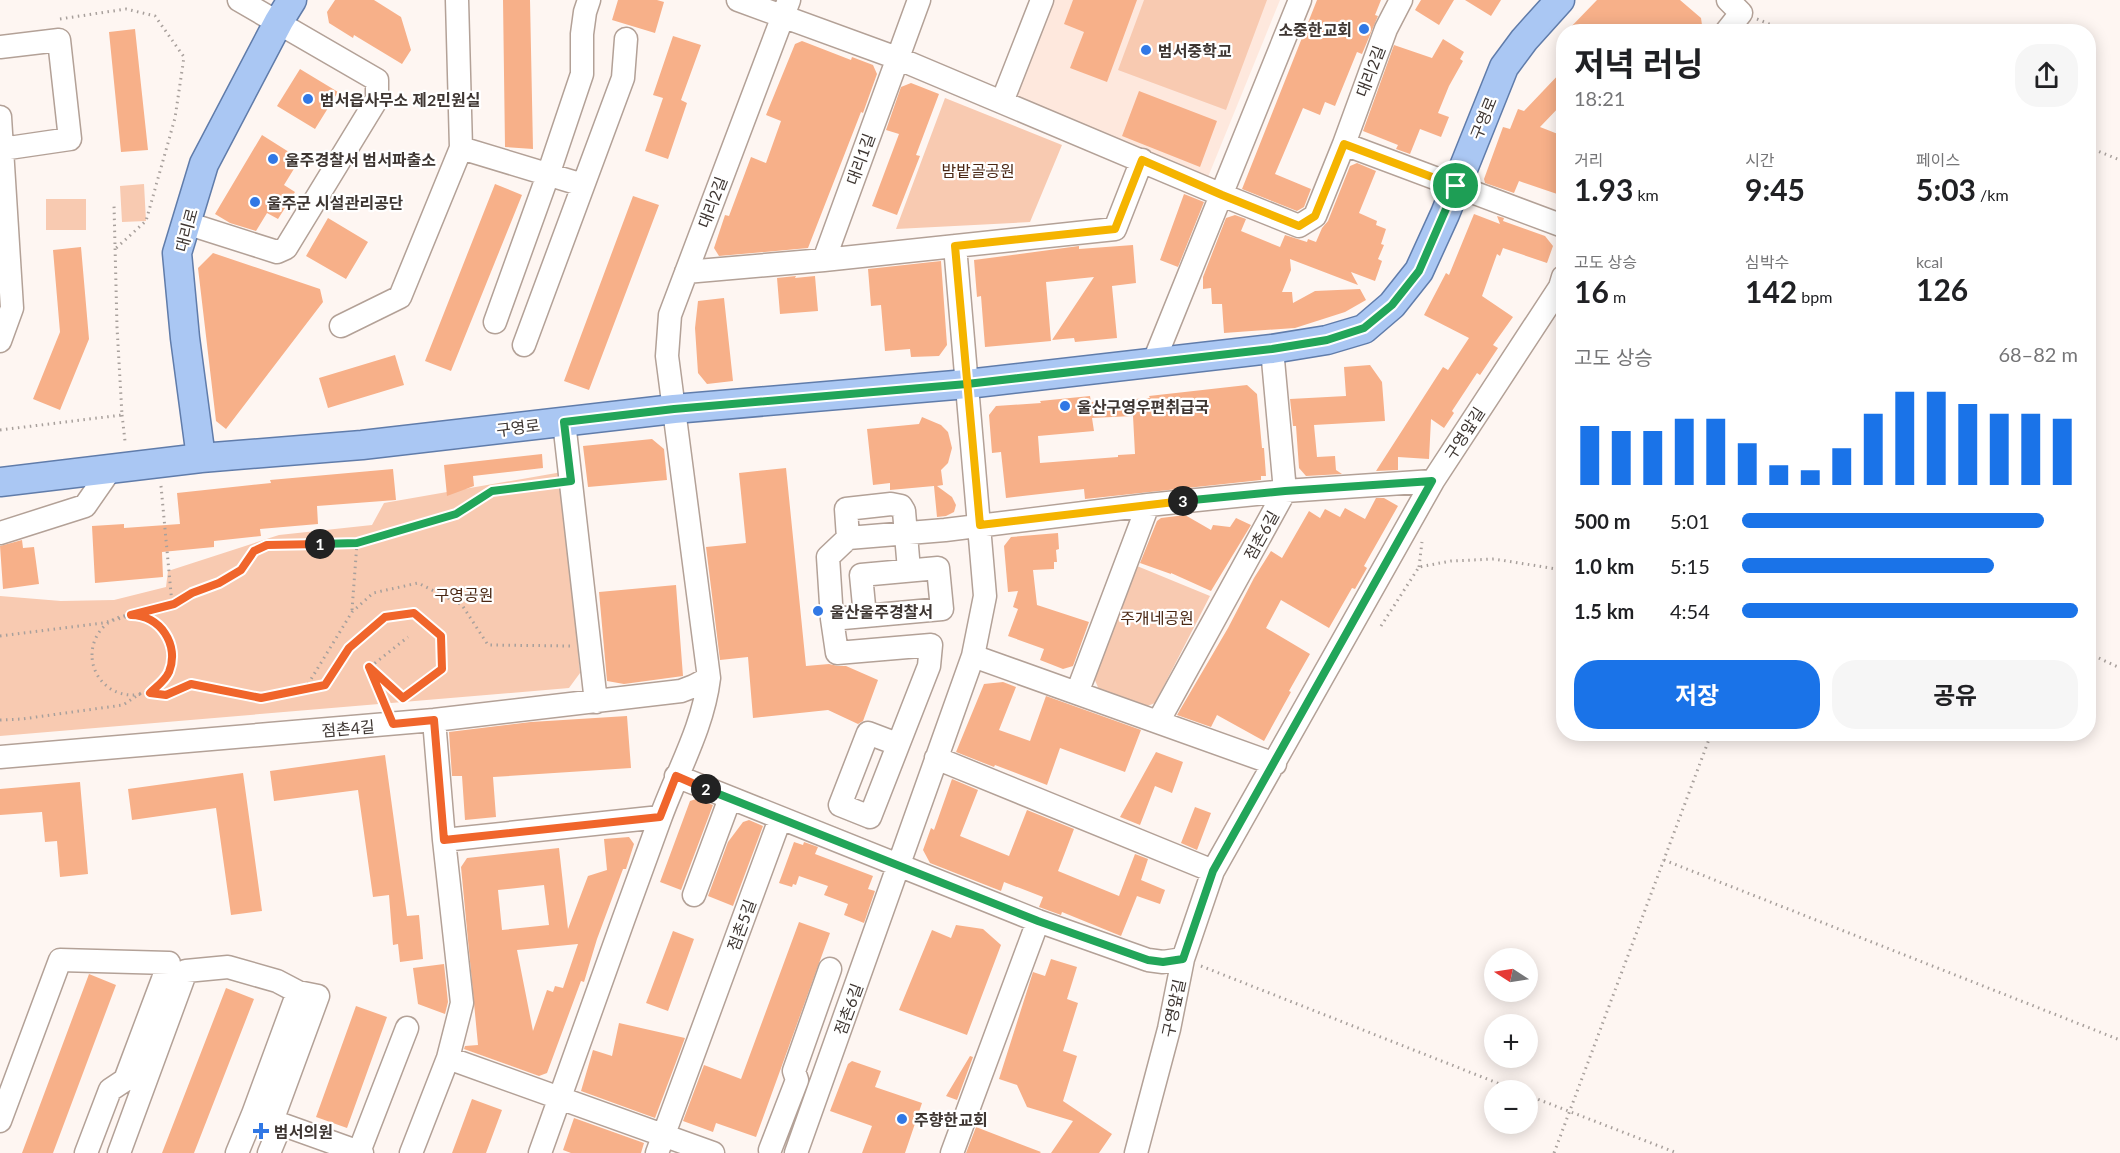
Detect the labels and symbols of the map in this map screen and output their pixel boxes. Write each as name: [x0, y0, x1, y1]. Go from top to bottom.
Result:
place label: 소중한교회: [1278, 20, 1352, 39]
marker: 소중한교회: [1357, 22, 1371, 36]
place label: 범서중학교: [1158, 41, 1232, 60]
marker: 범서중학교: [1139, 43, 1153, 57]
street label: 대리2길: [1352, 43, 1388, 99]
place label: 범서읍사무소 제2민원실: [320, 90, 480, 109]
marker: 범서읍사무소 제2민원실: [301, 92, 315, 106]
street label: 구영로: [1466, 94, 1500, 142]
street label: 대리1길: [842, 131, 878, 187]
place label: 울주경찰서 범서파출소: [285, 150, 436, 169]
marker: 울주경찰서 범서파출소: [266, 152, 280, 166]
pin: [1430, 160, 1481, 211]
park label: 밤밭골공원: [941, 161, 1015, 180]
street label: 대리2길: [694, 174, 730, 230]
place label: 울주군 시설관리공단: [267, 193, 403, 212]
marker: 울주군 시설관리공단: [248, 195, 262, 209]
street label: 대리로: [171, 206, 201, 254]
place label: 울산구영우편취급국: [1077, 397, 1209, 416]
marker: 울산구영우편취급국: [1058, 399, 1072, 413]
street label: 구영앞길: [1440, 403, 1488, 463]
street label: 구영로: [495, 415, 541, 439]
pin: 3: [1168, 486, 1198, 516]
street label: 점촌6길: [1240, 507, 1282, 563]
pin: 1: [305, 529, 335, 559]
park label: 구영공원: [435, 585, 493, 604]
place label: 울산울주경찰서: [830, 602, 933, 621]
marker: 울산울주경찰서: [811, 604, 825, 618]
park label: 주개네공원: [1120, 608, 1194, 627]
street label: 점촌4길: [321, 716, 375, 740]
pin: 2: [691, 774, 721, 804]
street label: 점촌5길: [723, 897, 759, 953]
north arrow: [1484, 948, 1538, 1002]
street label: 구영앞길: [1158, 977, 1188, 1039]
street label: 점촌6길: [830, 981, 866, 1037]
place label: 주향한교회: [914, 1110, 988, 1129]
marker: 주향한교회: [895, 1112, 909, 1126]
marker: 범서의원: [252, 1122, 270, 1140]
place label: 범서의원: [274, 1122, 333, 1141]

